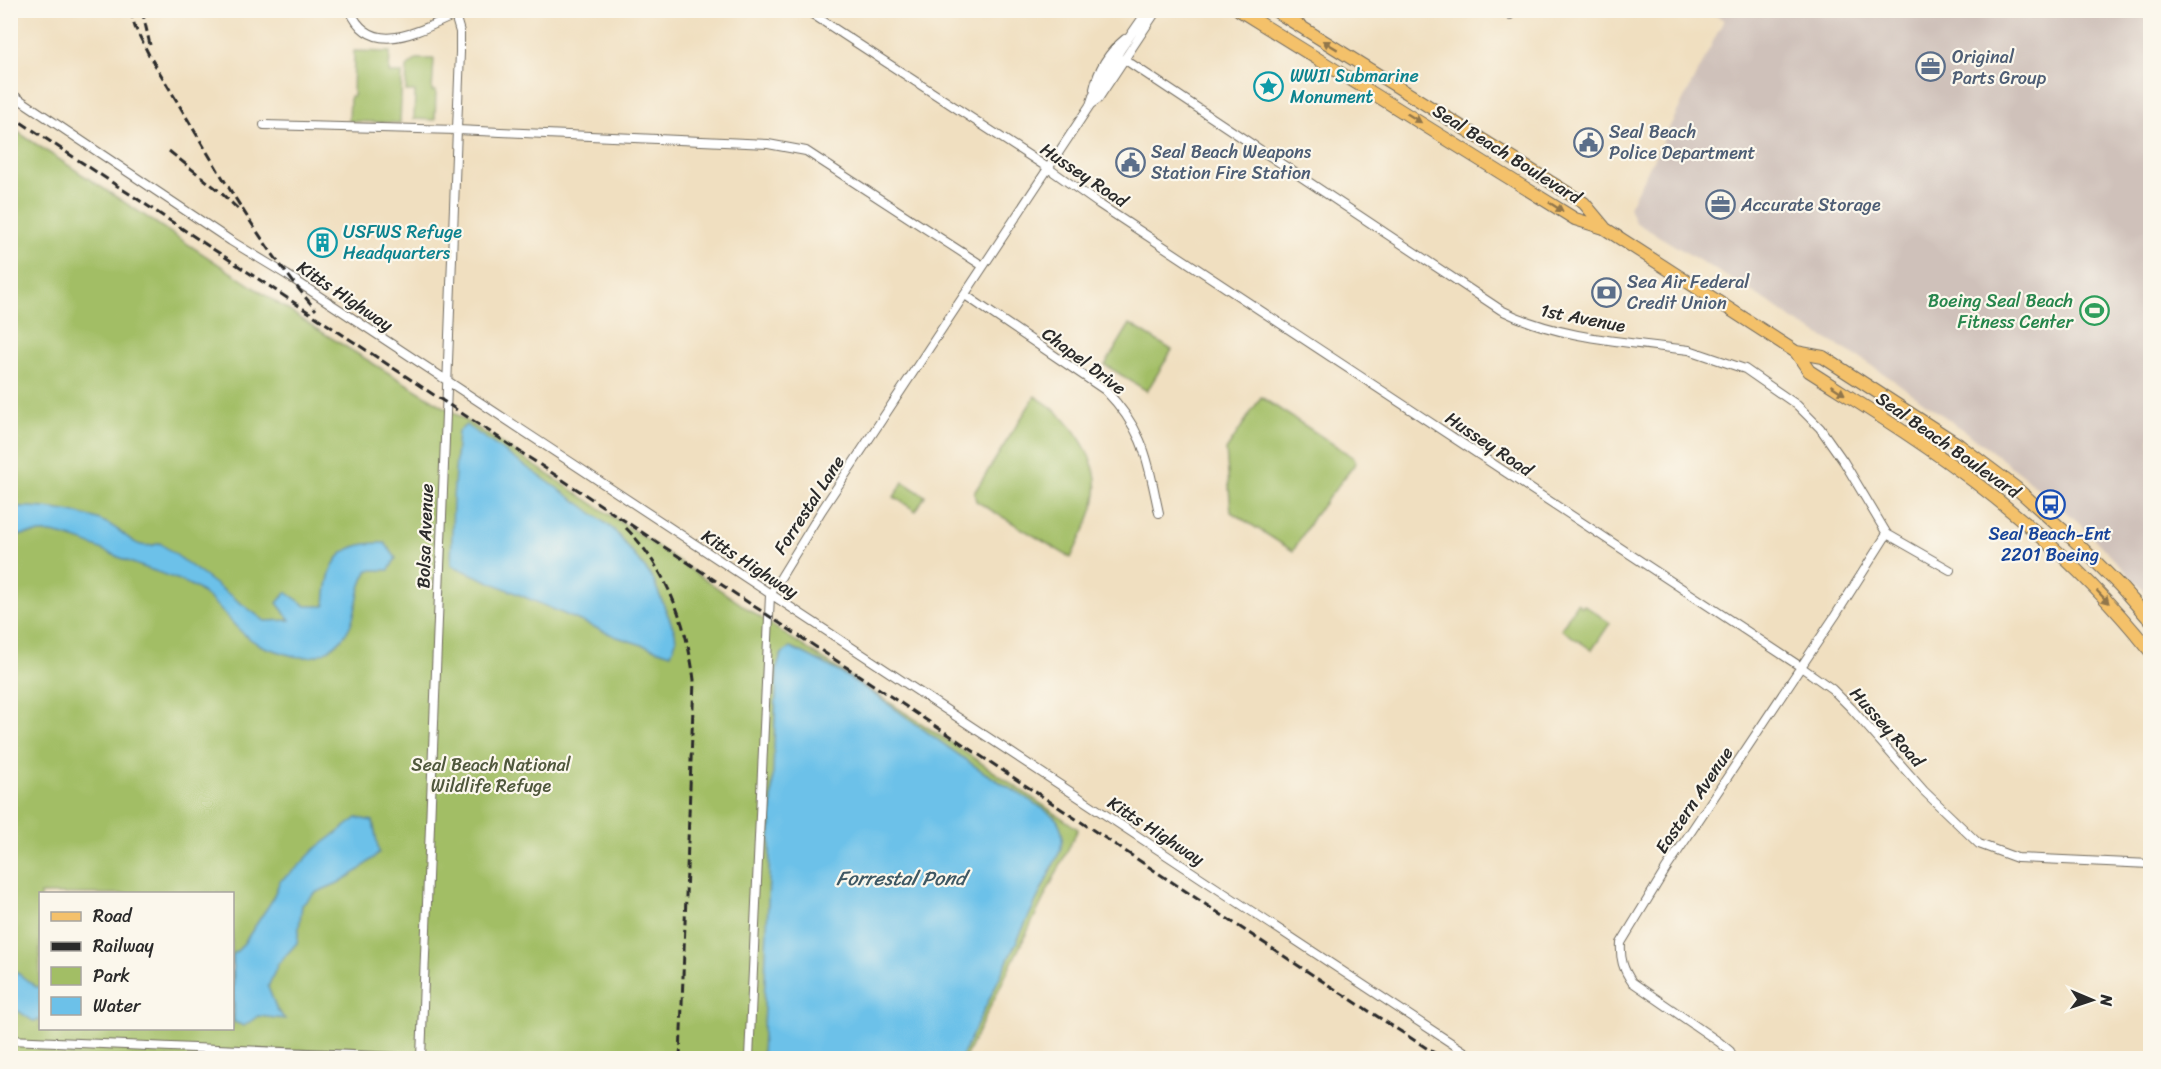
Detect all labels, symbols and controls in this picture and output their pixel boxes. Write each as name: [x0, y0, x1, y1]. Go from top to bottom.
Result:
one-way arrow: [1321, 40, 1338, 50]
place label: Original Parts Group: [1952, 41, 2047, 94]
office icon: Original Parts Group: [1915, 51, 1947, 83]
place label: WWII Submarine Monument: [1290, 60, 1419, 113]
place icon: WWII Submarine Monument: [1253, 70, 1285, 102]
street label: Seal Beach Boulevard: [1426, 95, 1589, 214]
one-way arrow: [1406, 113, 1422, 124]
place label: Seal Beach Police Department: [1609, 116, 1756, 169]
public building icon: Seal Beach Police Department: [1572, 126, 1604, 158]
street label: Hussey Road: [1033, 134, 1136, 217]
place label: Seal Beach Weapons Station Fire Station: [1151, 136, 1312, 189]
public building icon: Seal Beach Weapons Station Fire Station: [1114, 146, 1146, 178]
office icon: Accurate Storage: [1704, 189, 1736, 221]
place label: Accurate Storage: [1740, 189, 1881, 221]
one-way arrow: [1548, 201, 1564, 212]
place label: USFWS Refuge Headquarters: [343, 216, 462, 269]
building icon: USFWS Refuge Headquarters: [306, 226, 338, 258]
street label: Kitts Highway: [290, 252, 400, 341]
place label: Sea Air Federal Credit Union: [1627, 266, 1750, 319]
bank icon: Sea Air Federal Credit Union: [1590, 276, 1622, 308]
place label: Boeing Seal Beach Fitness Center: [1928, 285, 2075, 338]
street label: 1st Avenue: [1538, 294, 1629, 342]
sports icon: Boeing Seal Beach Fitness Center: [2078, 295, 2110, 327]
street label: Chapel Drive: [1035, 318, 1133, 404]
street label: Seal Beach Boulevard: [1869, 383, 2028, 508]
one-way arrow: [1830, 385, 1847, 396]
street label: Hussey Road: [1438, 403, 1541, 486]
street label: Forrestal Lane: [765, 449, 853, 561]
street label: Bolsa Avenue: [407, 483, 443, 589]
bus stop icon: Seal Beach-Ent 2201 Boeing: [2034, 489, 2066, 521]
place label: Seal Beach-Ent 2201 Boeing: [1989, 518, 2112, 571]
street label: Kitts Highway: [695, 520, 806, 608]
one-way arrow: [2096, 590, 2110, 605]
street label: Hussey Road: [1841, 679, 1934, 776]
street label: Eastern Avenue: [1646, 740, 1742, 860]
park label: Seal Beach National Wildlife Refuge: [411, 749, 572, 802]
street label: Kitts Highway: [1101, 787, 1212, 875]
water label: Forrestal Pond: [836, 861, 971, 896]
legend: [39, 892, 234, 1030]
text: Road: [93, 900, 133, 932]
text: Railway: [93, 930, 155, 962]
text: Park: [93, 960, 130, 992]
north arrow: [2062, 970, 2122, 1030]
text: Water: [93, 990, 142, 1022]
text: N: [2092, 993, 2121, 1007]

